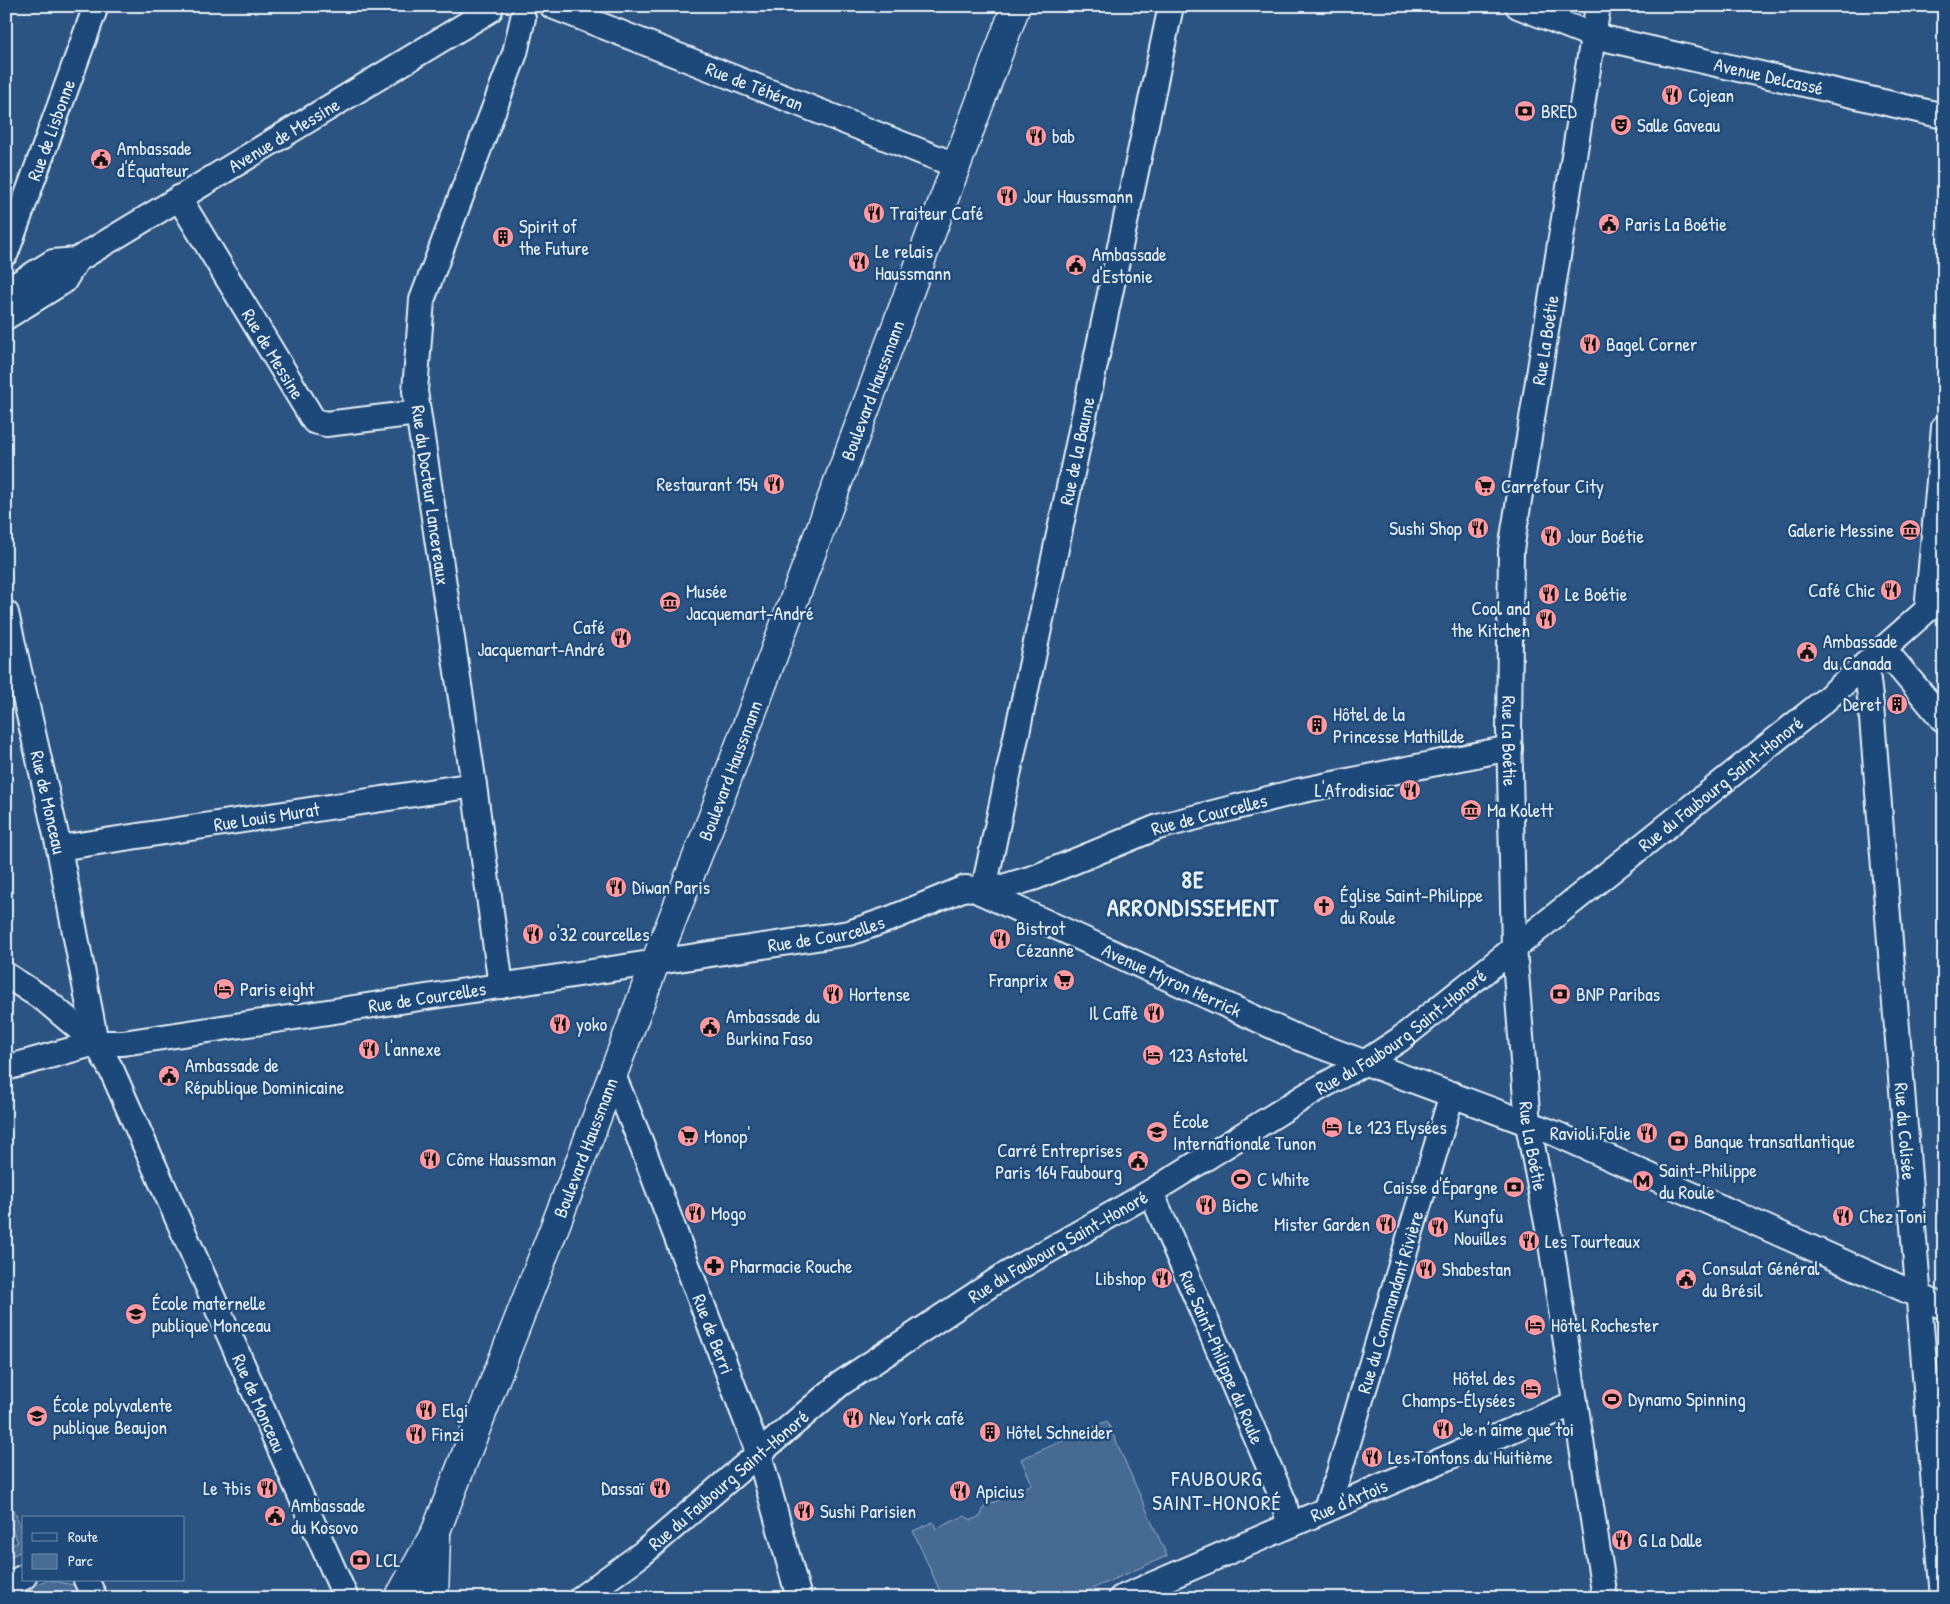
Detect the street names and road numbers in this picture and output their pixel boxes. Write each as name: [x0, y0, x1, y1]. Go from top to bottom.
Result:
street label: Avenue Delcassé: [1712, 51, 1826, 101]
street label: Rue de Téhéran: [702, 55, 807, 117]
street label: Rue de Lisbonne: [20, 75, 81, 184]
street label: Avenue de Messine: [223, 91, 345, 179]
street label: Rue La Boétie: [1525, 293, 1565, 387]
street label: Rue de Messine: [236, 304, 311, 404]
street label: Boulevard Haussmann: [834, 316, 910, 464]
street label: Rue de la Baume: [1053, 394, 1101, 507]
street label: Rue du Docteur Lancereaux: [405, 403, 457, 587]
street label: Rue La Boétie: [1496, 696, 1523, 787]
street label: Boulevard Haussmann: [692, 697, 768, 844]
street label: Rue du Faubourg Saint-Honoré: [1633, 710, 1809, 857]
street label: Rue de Monceau: [24, 748, 73, 856]
street label: Rue de Courcelles: [1147, 787, 1270, 841]
street label: Rue Louis Murat: [212, 796, 322, 837]
street label: Rue de Courcelles: [766, 909, 888, 958]
street label: Avenue Myron Herrick: [1098, 937, 1246, 1023]
street label: Rue du Faubourg Saint-Honoré: [1311, 962, 1492, 1101]
street label: Rue de Courcelles: [367, 975, 488, 1019]
street label: Boulevard Haussmann: [547, 1074, 624, 1221]
street label: Rue du Colisée: [1888, 1082, 1922, 1181]
street label: Rue La Boétie: [1513, 1100, 1554, 1193]
street label: Rue du Faubourg Saint-Honoré: [963, 1183, 1153, 1309]
street label: Rue du Commandant Rivière: [1350, 1207, 1430, 1396]
street label: Rue Saint-Philippe du Roule: [1173, 1267, 1271, 1449]
street label: Rue de Berri: [686, 1290, 741, 1378]
street label: Rue de Monceau: [226, 1350, 293, 1457]
street label: Rue du Faubourg Saint-Honoré: [642, 1403, 815, 1556]
street label: Rue d'Artois: [1306, 1472, 1391, 1528]

